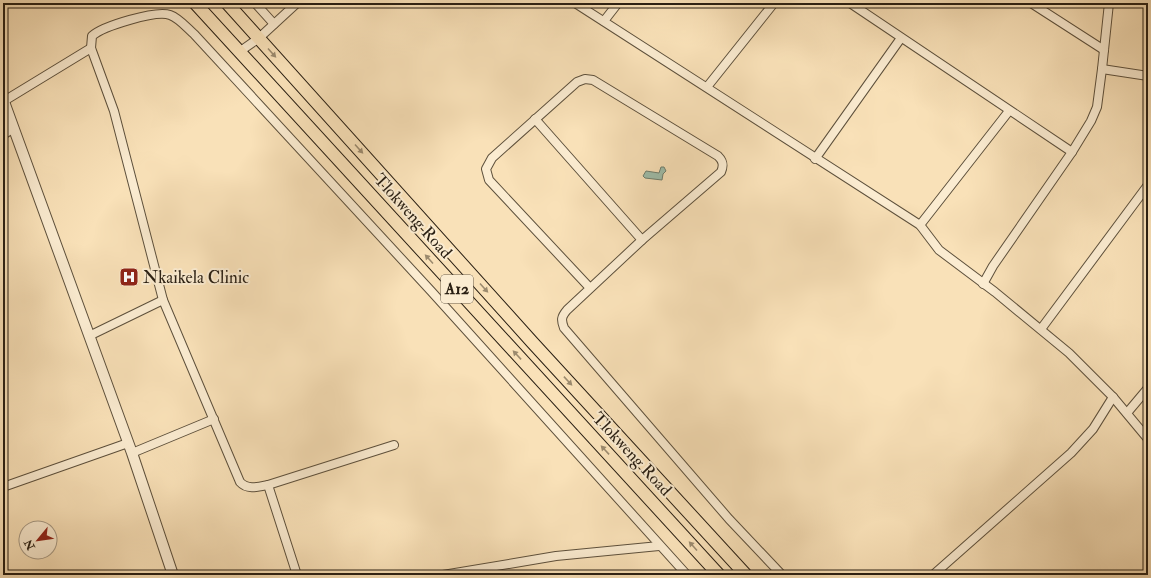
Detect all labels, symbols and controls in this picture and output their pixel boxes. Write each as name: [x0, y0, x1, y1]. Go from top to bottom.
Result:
one-way arrow: [268, 47, 277, 58]
one-way arrow: [355, 144, 364, 155]
street label: Tlokweng Road: [369, 169, 457, 263]
one-way arrow: [425, 254, 434, 264]
hospital icon: Nkaikela Clinic: [118, 266, 140, 288]
place label: Nkaikela Clinic: [143, 267, 249, 288]
road number: A12: [441, 275, 473, 303]
one-way arrow: [479, 283, 488, 293]
one-way arrow: [512, 350, 522, 360]
one-way arrow: [563, 376, 573, 386]
street label: Tlokweng Road: [588, 408, 677, 501]
one-way arrow: [601, 445, 610, 455]
north arrow: [18, 520, 58, 560]
text: N: [21, 536, 38, 553]
one-way arrow: [689, 541, 698, 551]

